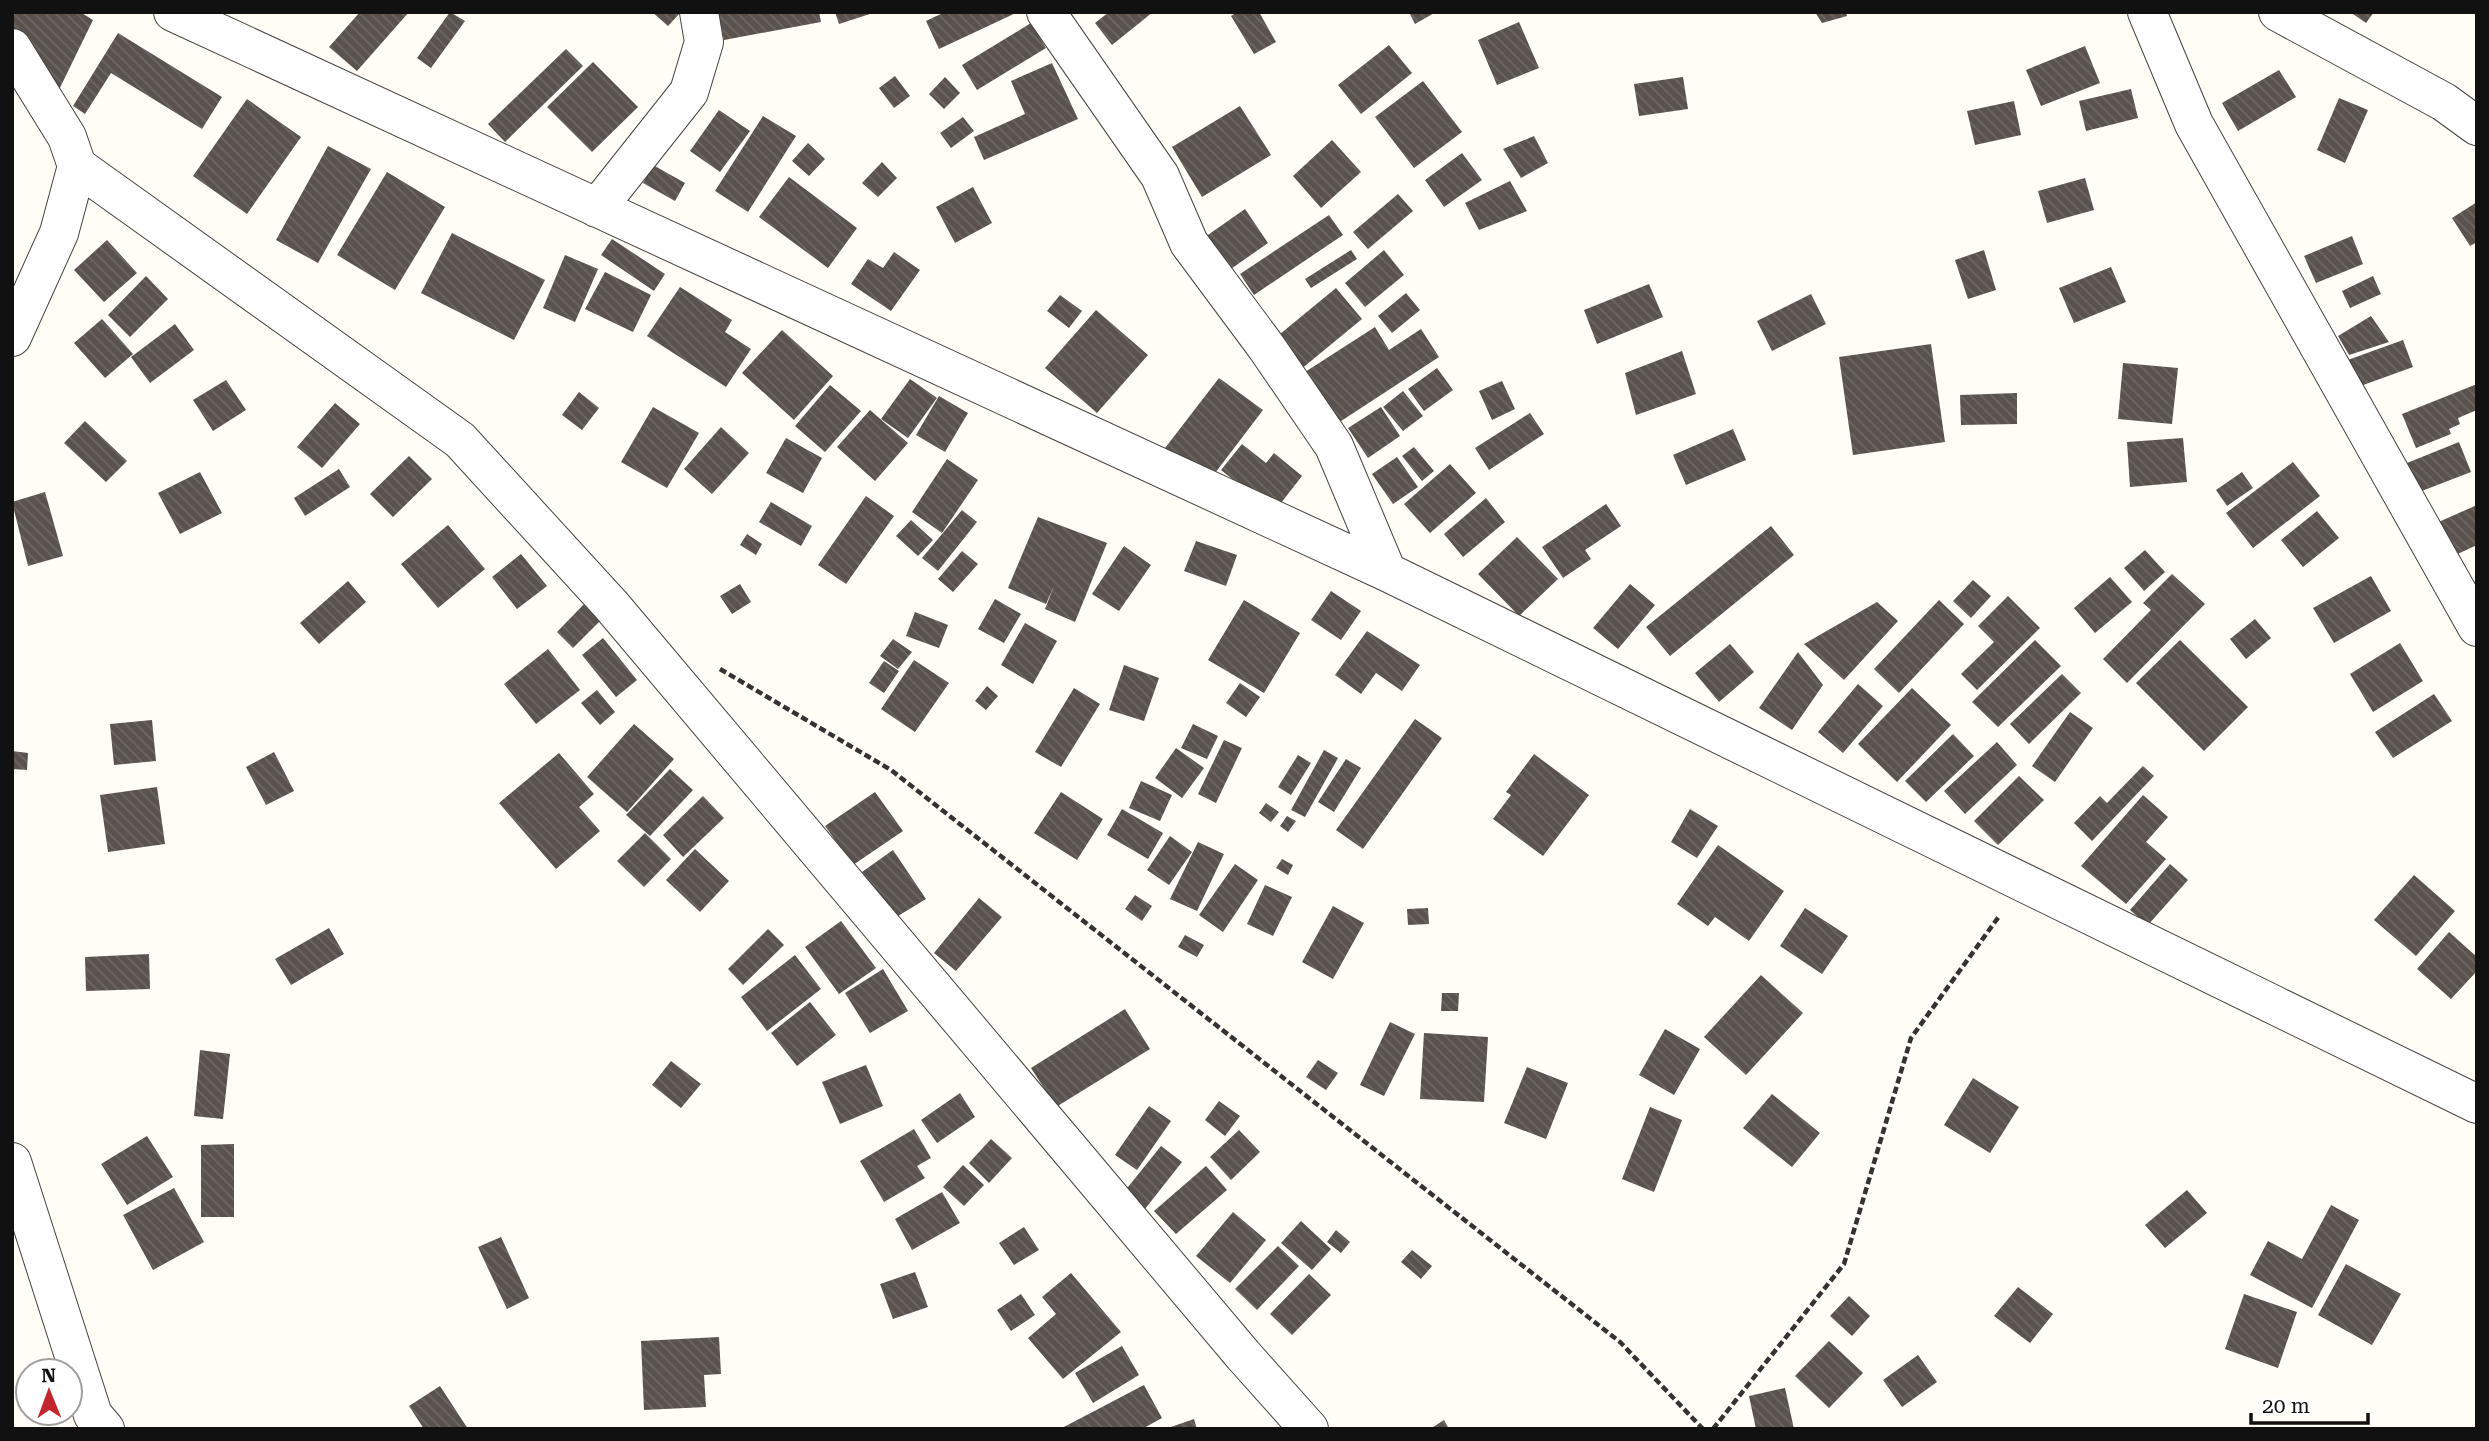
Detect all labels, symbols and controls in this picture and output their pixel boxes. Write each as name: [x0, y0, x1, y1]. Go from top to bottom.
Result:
north arrow: [14, 1357, 84, 1427]
text: N: [41, 1364, 57, 1387]
scale bar: [2251, 1382, 2368, 1426]
text: 20 m: [2262, 1394, 2310, 1418]

